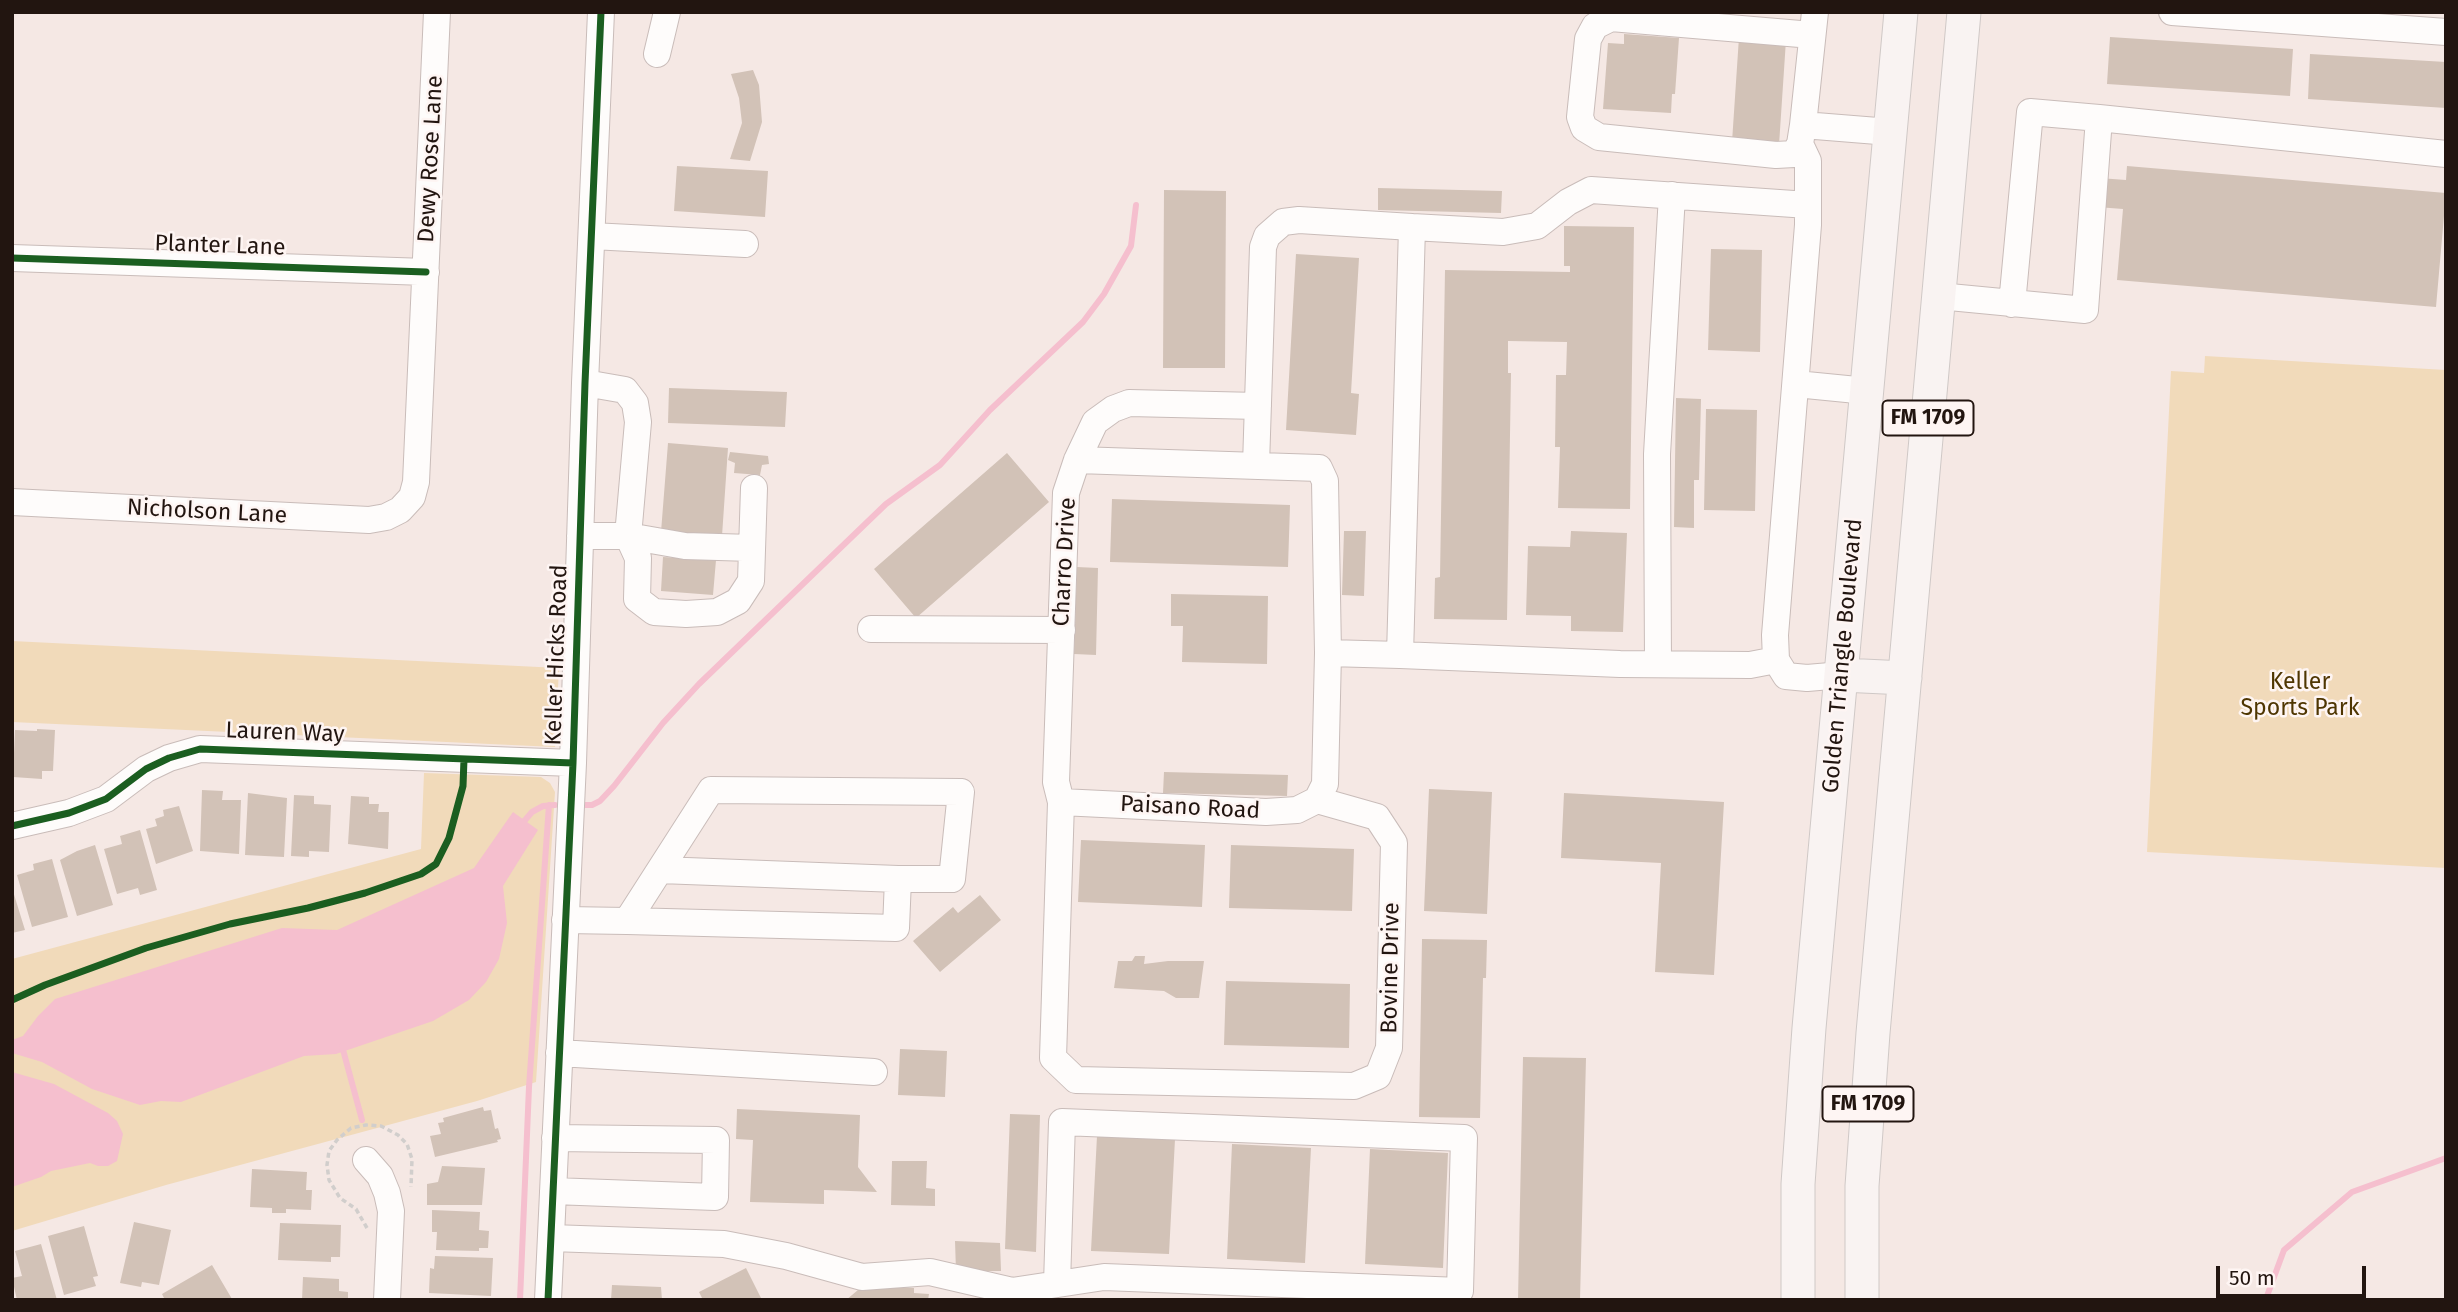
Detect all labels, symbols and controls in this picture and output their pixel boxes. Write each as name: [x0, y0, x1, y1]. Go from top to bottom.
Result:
street label: Dewy Rose Lane: [413, 75, 449, 243]
street label: Planter Lane: [154, 230, 286, 262]
road number: FM 1709: [1882, 400, 1974, 436]
street label: Nicholson Lane: [126, 494, 288, 530]
street label: Charro Drive: [1048, 497, 1082, 627]
street label: Golden Triangle Boulevard: [1817, 518, 1869, 794]
street label: Keller Hicks Road: [540, 564, 574, 746]
park label: Keller Sports Park: [2241, 669, 2359, 723]
street label: Lauren Way: [225, 717, 345, 749]
street label: Paisano Road: [1119, 791, 1261, 825]
street label: Bovine Drive: [1376, 902, 1406, 1034]
road number: FM 1709: [1822, 1086, 1913, 1122]
scale bar: [2220, 1252, 2370, 1296]
text: 50 m: [2229, 1265, 2275, 1291]

